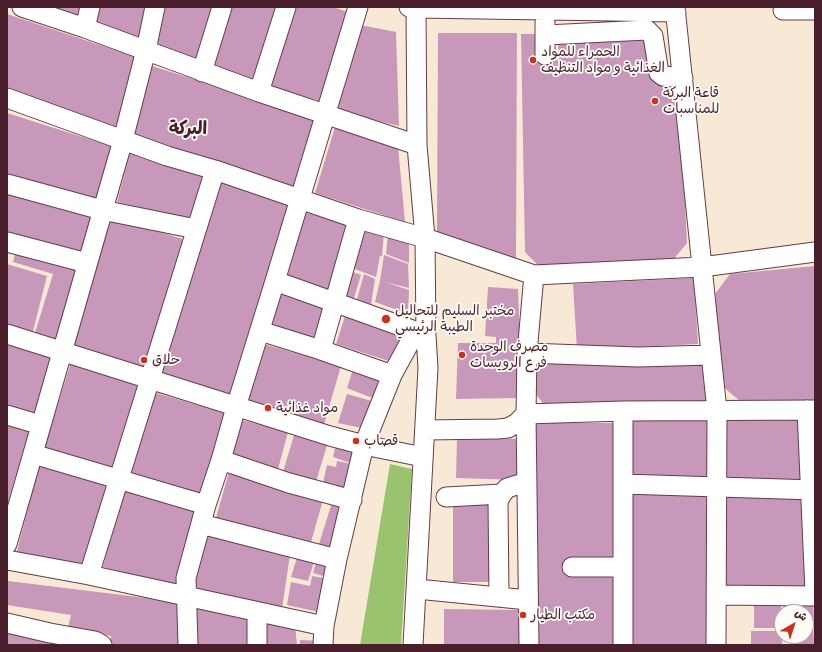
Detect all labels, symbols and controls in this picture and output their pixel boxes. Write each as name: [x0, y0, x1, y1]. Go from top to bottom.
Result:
place label: الحمراء للمواد الغذائية و مواد التنظيف: [541, 44, 665, 76]
marker: الحمراء للمواد الغذائية و مواد التنظيف: [528, 55, 538, 65]
place label: قاعة البركة للمناسبات: [663, 85, 719, 118]
marker: قاعة البركة للمناسبات: [650, 96, 660, 106]
district label: البركة: [169, 118, 207, 140]
place label: مختبر السليم للتحاليل الطيبة الرئيسي: [395, 303, 514, 336]
marker: مختبر السليم للتحاليل الطيبة الرئيسي: [380, 313, 392, 325]
place label: مصرف الوحدة فرع الرويسات: [470, 339, 548, 372]
marker: مصرف الوحدة فرع الرويسات: [457, 350, 467, 360]
place label: حلاق: [152, 352, 180, 368]
marker: حلاق: [139, 355, 149, 365]
place label: مواد غذائية: [276, 400, 338, 416]
marker: مواد غذائية: [263, 403, 273, 413]
place label: قصاب: [364, 433, 398, 449]
marker: قصاب: [351, 436, 361, 446]
north arrow: [774, 604, 814, 644]
text: ش: [792, 606, 810, 624]
place label: مكتب الطيار: [531, 607, 595, 623]
marker: مكتب الطيار: [518, 610, 528, 620]

